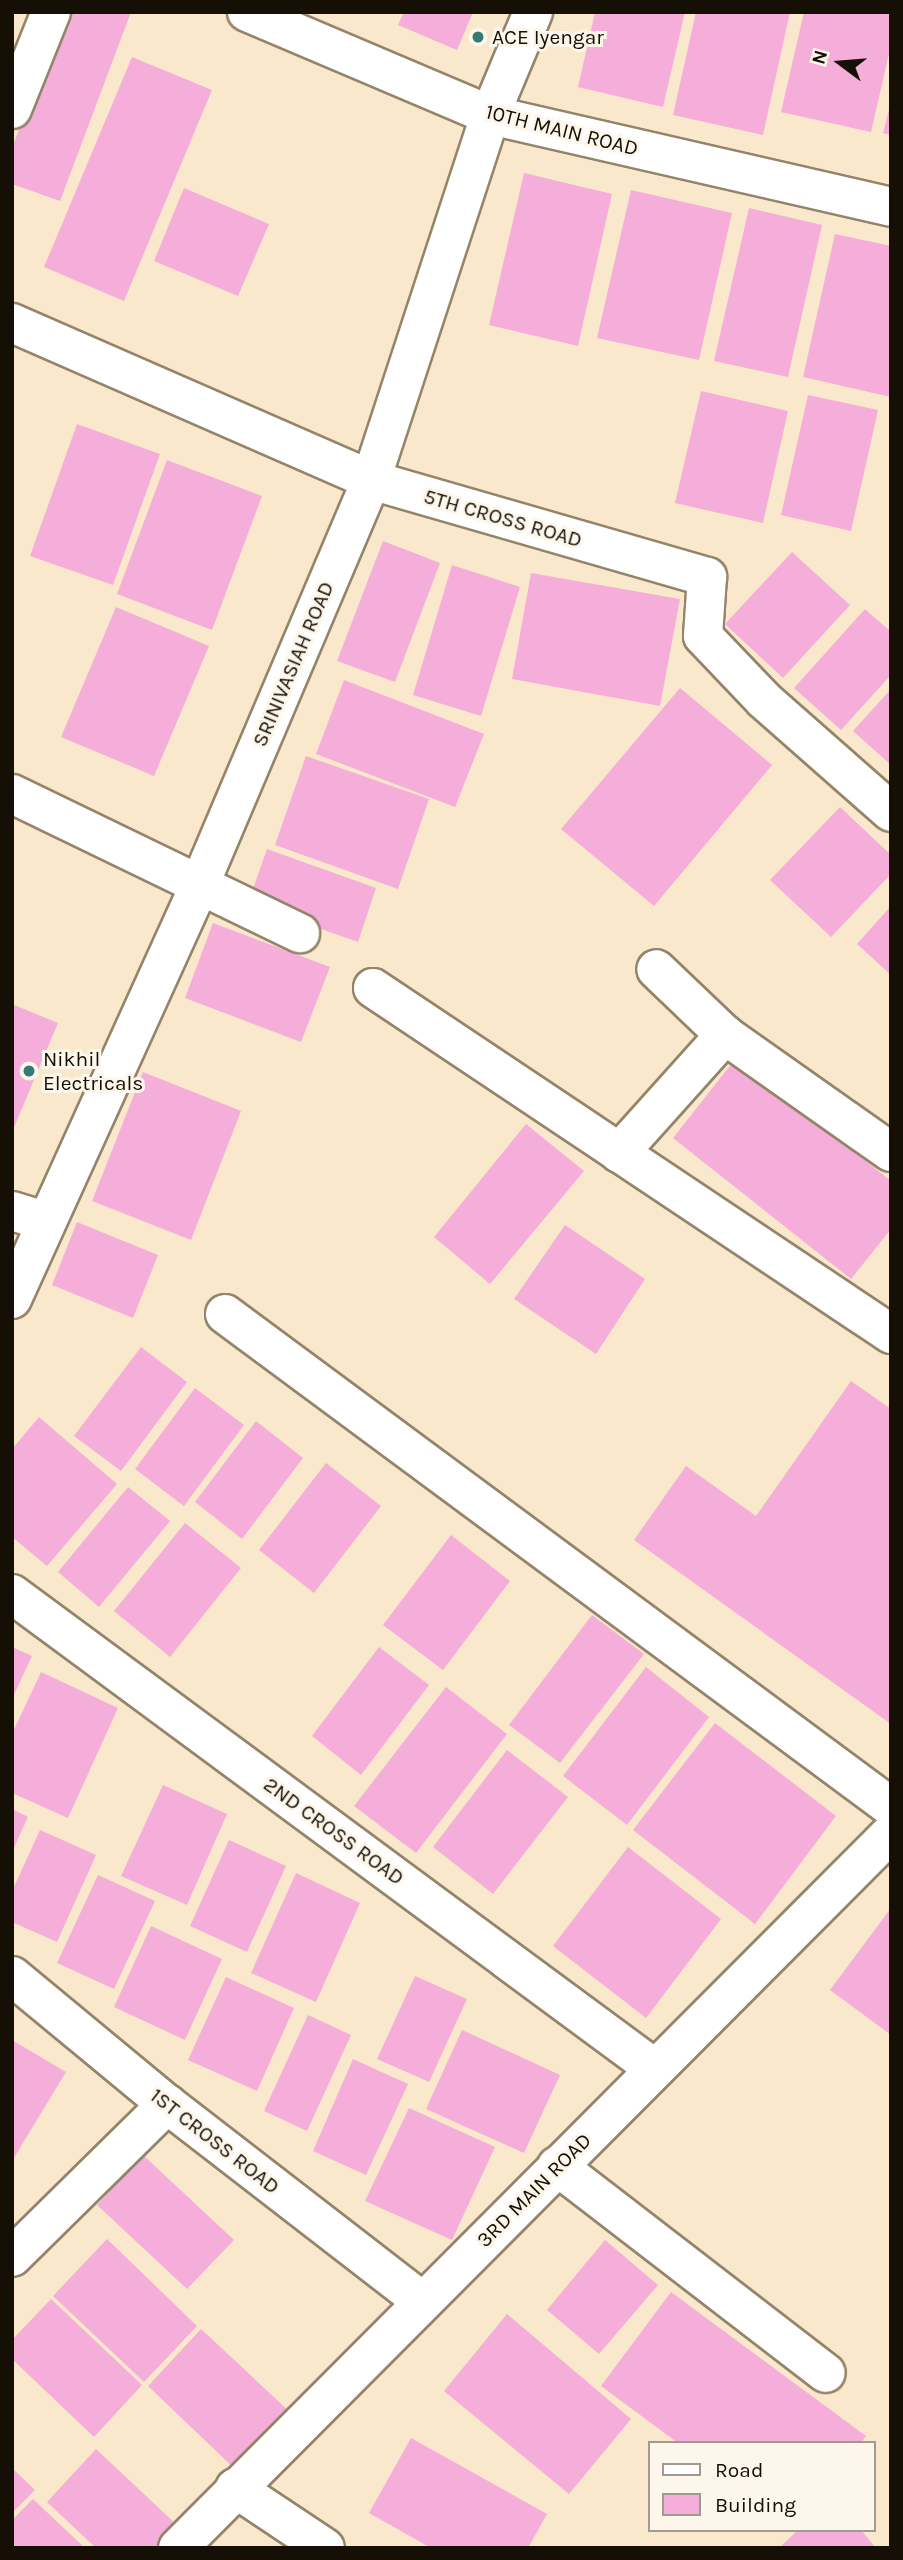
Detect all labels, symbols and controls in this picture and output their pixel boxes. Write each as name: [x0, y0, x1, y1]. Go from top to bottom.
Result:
place label: ACE Iyengar: [492, 24, 604, 50]
north arrow: [805, 28, 875, 98]
marker: ACE Iyengar: [470, 29, 486, 45]
text: N: [807, 48, 832, 67]
street label: 10TH MAIN ROAD: [483, 99, 641, 161]
street label: 5TH CROSS ROAD: [421, 483, 585, 553]
street label: SRINIVASIAH ROAD: [247, 578, 339, 750]
place label: Nikhil Electricals: [43, 1046, 143, 1096]
marker: Nikhil Electricals: [21, 1063, 37, 1079]
street label: 2ND CROSS ROAD: [259, 1772, 409, 1890]
street label: 1ST CROSS ROAD: [145, 2083, 285, 2199]
street label: 3RD MAIN ROAD: [472, 2128, 596, 2252]
legend: [648, 2441, 875, 2532]
text: Road: [715, 2458, 763, 2482]
text: Building: [715, 2493, 796, 2517]

